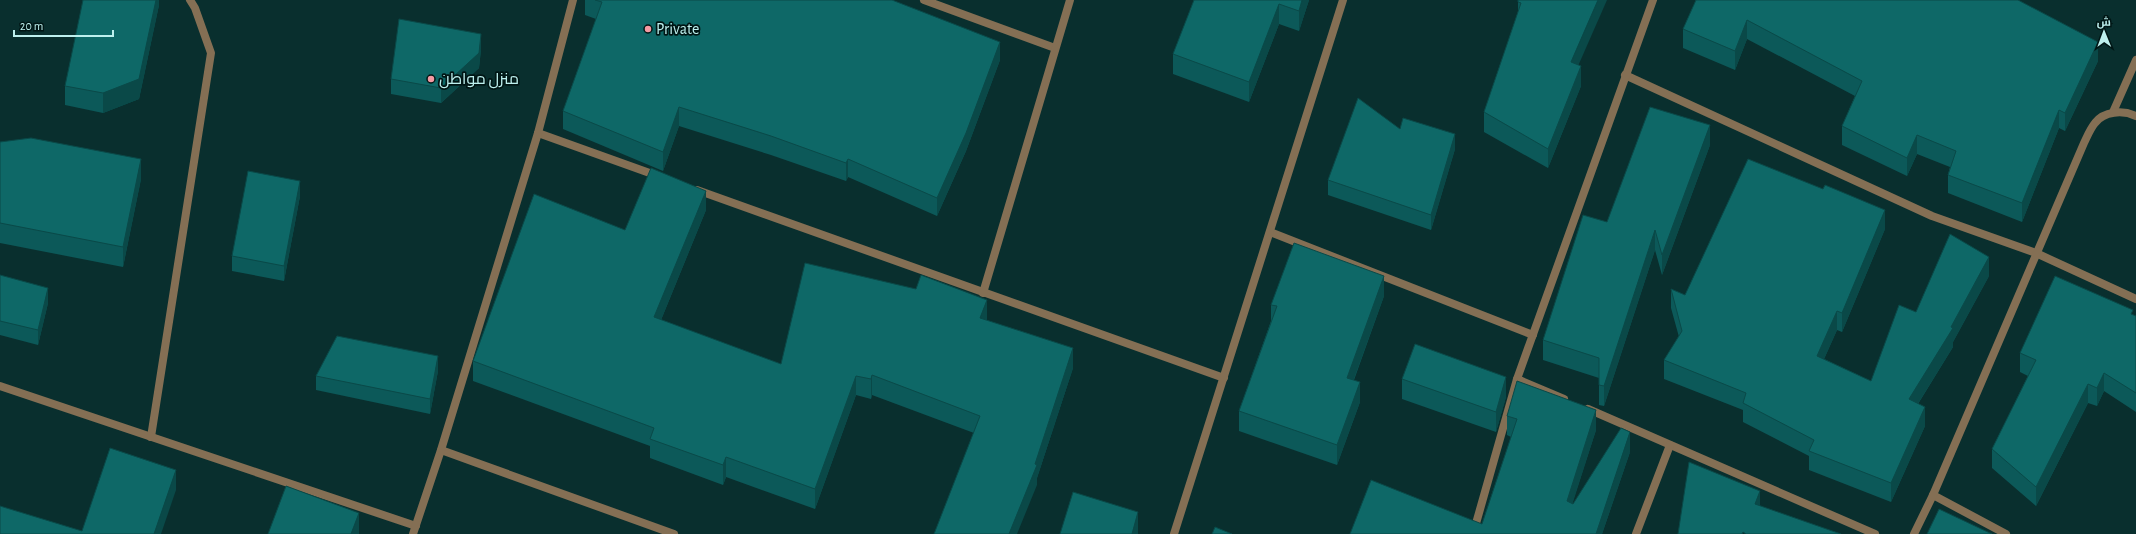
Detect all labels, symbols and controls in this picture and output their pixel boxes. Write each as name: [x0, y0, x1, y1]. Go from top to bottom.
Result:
scale bar: [14, 12, 113, 38]
north arrow: [2084, 12, 2124, 52]
text: ش: [2097, 17, 2111, 29]
text: 20 m: [20, 20, 43, 32]
place label: Private: [656, 21, 699, 37]
marker: Private: [643, 24, 653, 34]
place label: منزل مواطن: [439, 71, 519, 89]
marker: منزل مواطن: [426, 74, 436, 84]

